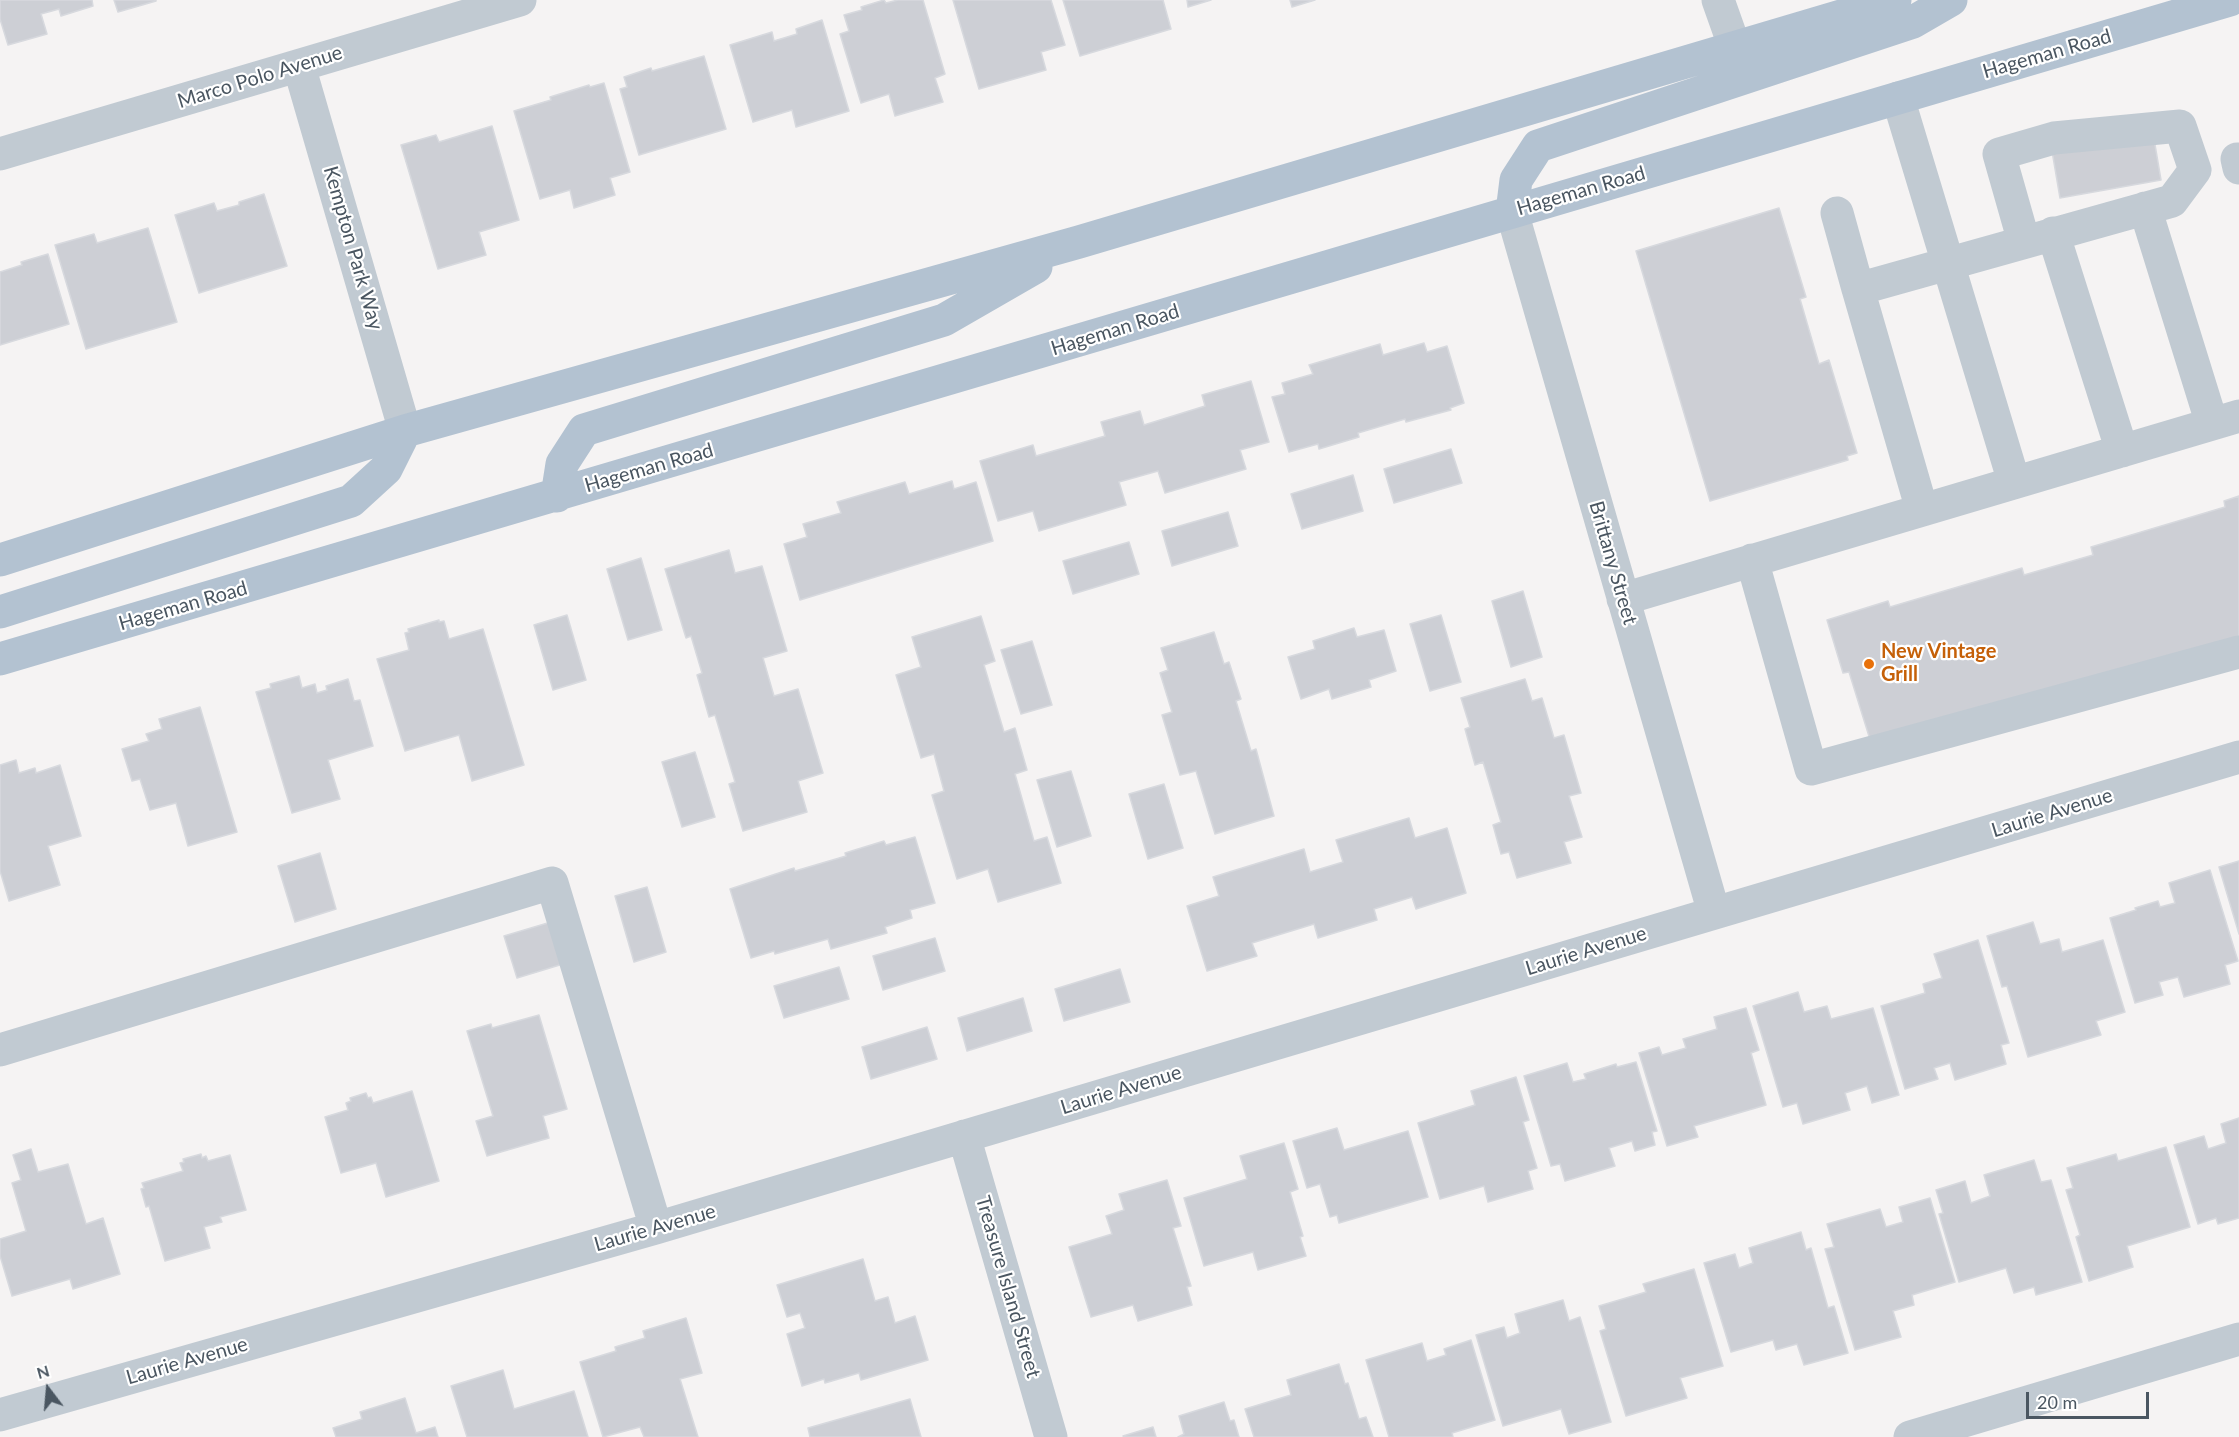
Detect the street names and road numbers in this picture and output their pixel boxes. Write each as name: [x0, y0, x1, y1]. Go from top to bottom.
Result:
street label: Hageman Road: [1980, 24, 2114, 84]
street label: Marco Polo Avenue: [175, 41, 345, 113]
street label: Hageman Road: [1514, 161, 1648, 221]
street label: Kempton Park Way: [318, 163, 388, 333]
street label: Hageman Road: [1048, 299, 1182, 361]
street label: Hageman Road: [582, 438, 716, 498]
street label: Brittany Street: [1584, 498, 1642, 628]
street label: Hageman Road: [116, 576, 250, 636]
street label: Laurie Avenue: [1989, 783, 2115, 843]
street label: Laurie Avenue: [1523, 921, 1649, 981]
street label: Laurie Avenue: [1058, 1060, 1184, 1120]
street label: Treasure Island Street: [971, 1193, 1045, 1381]
street label: Laurie Avenue: [591, 1199, 719, 1257]
street label: Laurie Avenue: [123, 1332, 251, 1390]

